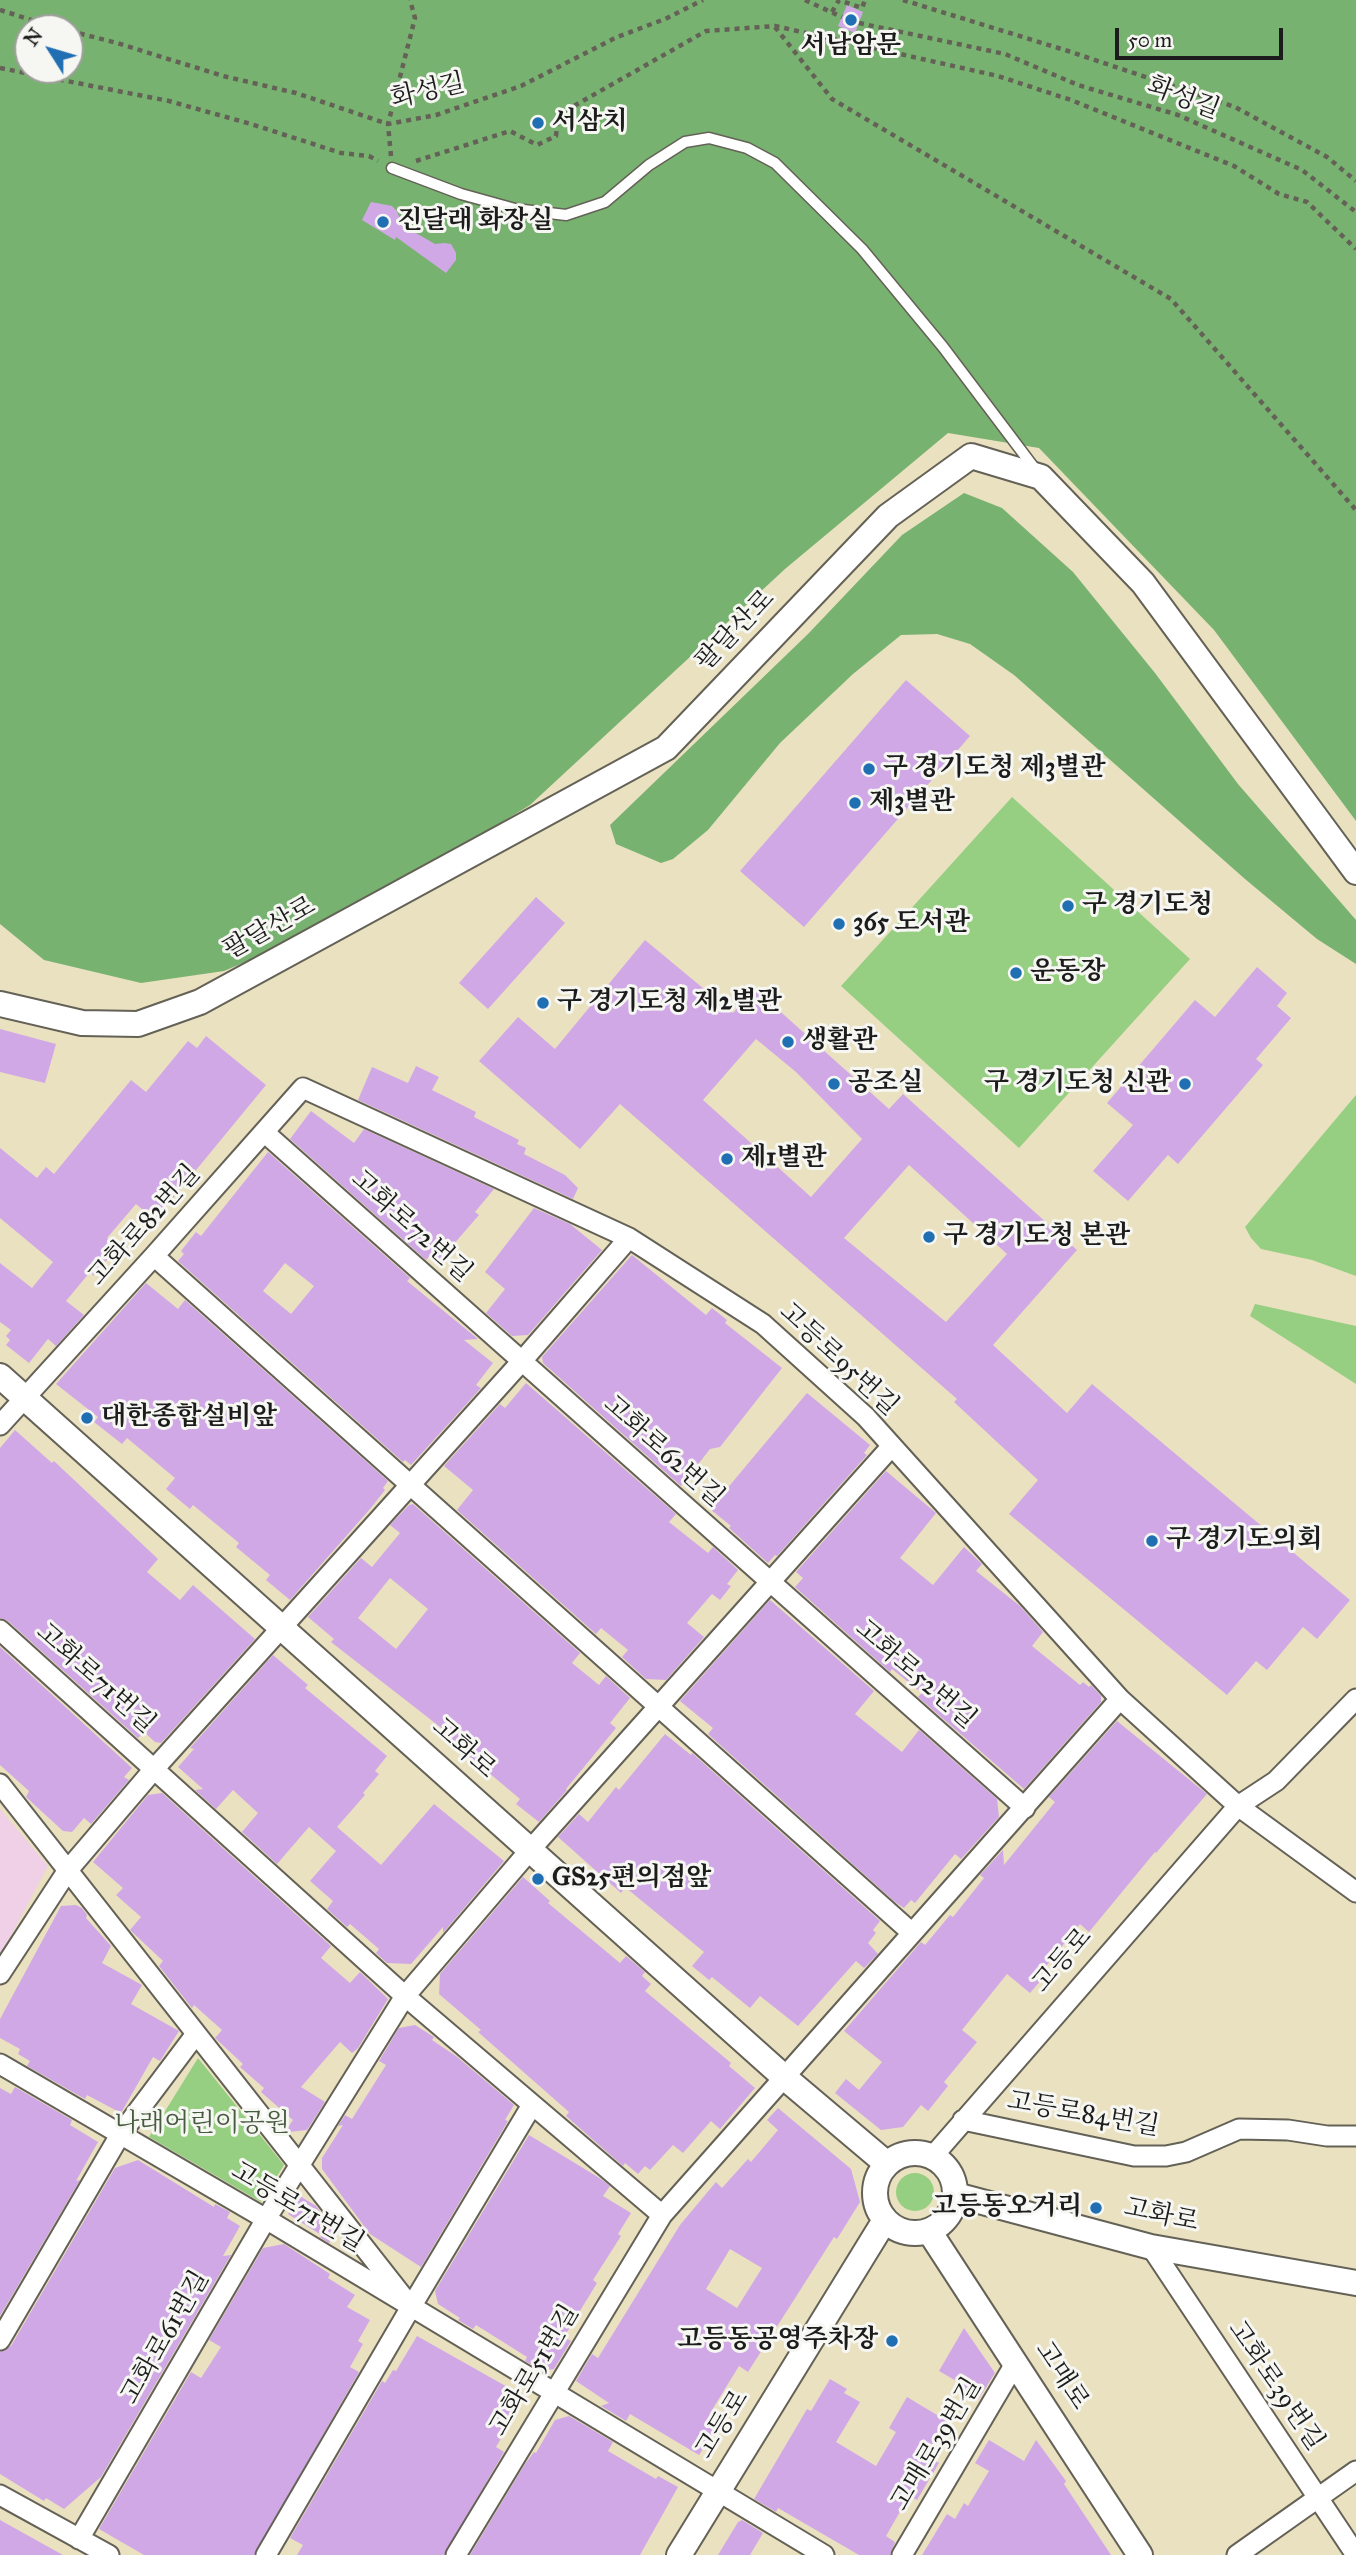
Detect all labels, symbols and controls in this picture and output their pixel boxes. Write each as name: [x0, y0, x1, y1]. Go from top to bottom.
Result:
marker: 서남암문: [843, 12, 859, 28]
north arrow: [14, 14, 84, 84]
scale bar: [1118, 14, 1286, 58]
text: N: [19, 24, 47, 51]
text: 50 m: [1128, 27, 1172, 53]
place label: 서남암문: [801, 31, 901, 63]
street label: 화성길: [388, 68, 468, 116]
street label: 화성길: [1142, 71, 1224, 127]
place label: 서삼치: [552, 107, 627, 139]
marker: 서삼치: [530, 115, 546, 131]
place label: 진달래 화장실: [397, 206, 553, 238]
marker: 진달래 화장실: [375, 214, 391, 230]
street label: 팔달산로: [690, 584, 782, 678]
place label: 구 경기도청 제3별관: [883, 753, 1106, 785]
marker: 구 경기도청 제3별관: [861, 761, 877, 777]
place label: 제3별관: [869, 787, 955, 819]
marker: 제3별관: [847, 795, 863, 811]
place label: 구 경기도청: [1082, 890, 1213, 922]
street label: 팔달산로: [219, 891, 321, 967]
marker: 구 경기도청: [1060, 898, 1076, 914]
place label: 365 도서관: [853, 908, 970, 940]
marker: 365 도서관: [831, 916, 847, 932]
place label: 운동장: [1030, 957, 1105, 989]
marker: 운동장: [1008, 965, 1024, 981]
place label: 구 경기도청 제2별관: [557, 987, 782, 1019]
marker: 구 경기도청 제2별관: [535, 995, 551, 1011]
place label: 생활관: [802, 1026, 877, 1058]
marker: 생활관: [780, 1034, 796, 1050]
place label: 공조실: [848, 1068, 923, 1100]
place label: 구 경기도청 신관: [984, 1068, 1171, 1100]
marker: 공조실: [826, 1076, 842, 1092]
marker: 구 경기도청 신관: [1177, 1076, 1193, 1092]
place label: 제1별관: [741, 1143, 827, 1175]
marker: 제1별관: [719, 1151, 735, 1167]
street label: 고화로82번길: [82, 1159, 208, 1293]
street label: 고화로72번길: [344, 1164, 478, 1290]
place label: 구 경기도청 본관: [943, 1221, 1130, 1253]
marker: 구 경기도청 본관: [921, 1229, 937, 1245]
street label: 고등로95번길: [772, 1297, 904, 1423]
street label: 고화로62번길: [596, 1390, 730, 1514]
place label: 대한종합설비앞: [101, 1402, 277, 1434]
marker: 대한종합설비앞: [79, 1410, 95, 1426]
place label: 구 경기도의회: [1166, 1525, 1322, 1557]
marker: 구 경기도의회: [1144, 1533, 1160, 1549]
street label: 고화로52번길: [848, 1614, 982, 1736]
street label: 고화로71번길: [29, 1617, 161, 1741]
street label: 고화로: [425, 1712, 501, 1786]
place label: GS25편의점앞: [552, 1863, 711, 1895]
marker: GS25편의점앞: [530, 1871, 546, 1887]
street label: 고등로: [1027, 1922, 1099, 2000]
street label: 고등로84번길: [1005, 2086, 1161, 2144]
park label: 나래어린이공원: [114, 2109, 290, 2141]
street label: 고등로71번길: [225, 2156, 369, 2260]
place label: 고등동오거리: [931, 2192, 1082, 2224]
street label: 고화로: [1121, 2193, 1201, 2239]
marker: 고등동오거리: [1088, 2200, 1104, 2216]
street label: 고화로61번길: [115, 2266, 217, 2410]
street label: 고화로51번길: [484, 2300, 586, 2442]
street label: 고화로39번길: [1220, 2315, 1330, 2457]
place label: 고등동공영주차장: [677, 2325, 878, 2357]
marker: 고등동공영주차장: [884, 2333, 900, 2349]
street label: 고매로: [1027, 2336, 1095, 2416]
street label: 고매로39번길: [885, 2373, 989, 2517]
street label: 고등로: [690, 2385, 756, 2465]

